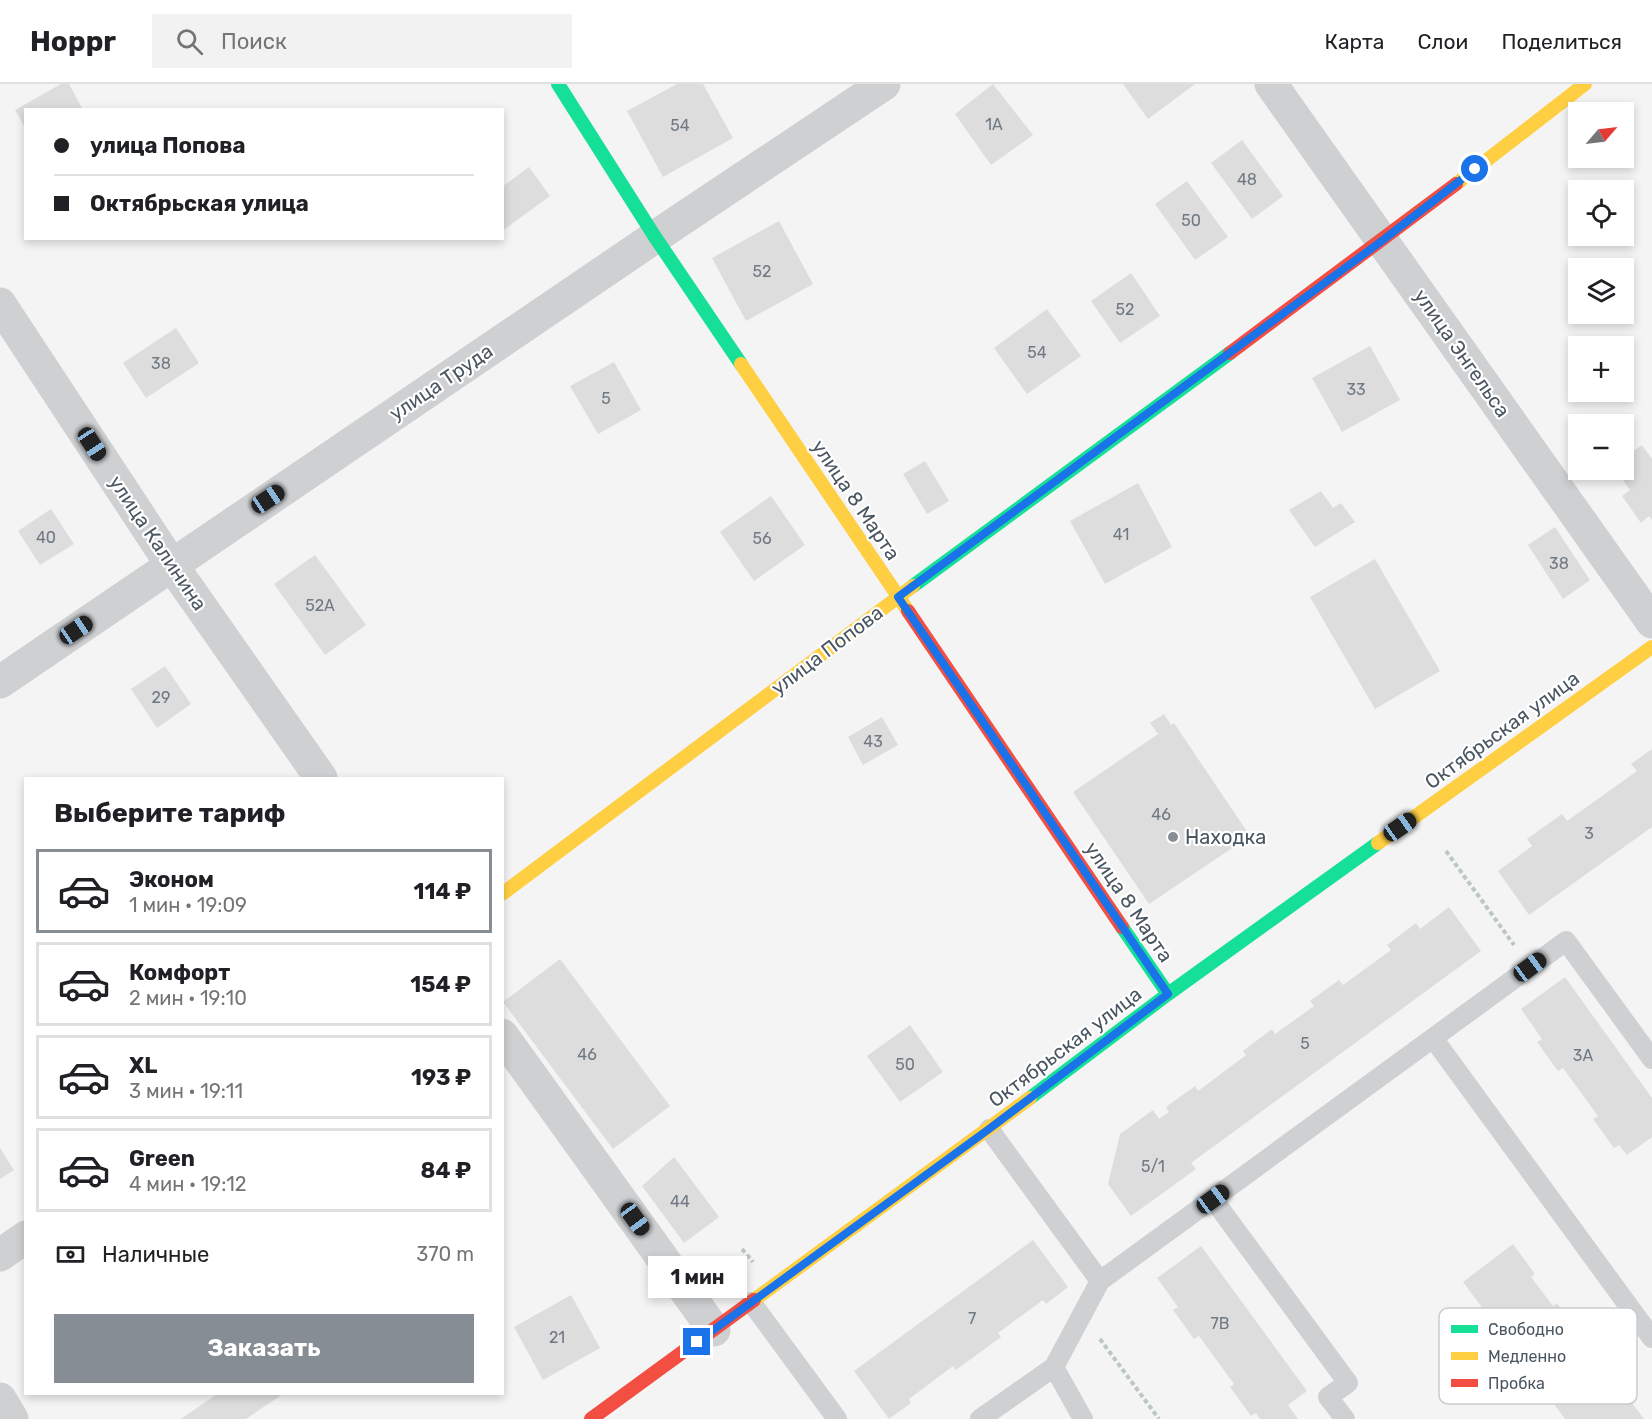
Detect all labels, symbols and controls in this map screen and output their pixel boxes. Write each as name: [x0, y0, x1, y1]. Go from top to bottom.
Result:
search box: [152, 14, 572, 68]
text: Hoppr: [30, 25, 116, 58]
icon: search: [173, 25, 206, 58]
text: Поиск: [221, 28, 287, 55]
text: Карта: [1324, 29, 1384, 54]
text: Слои: [1417, 29, 1468, 54]
text: Поделиться: [1501, 29, 1622, 54]
north arrow: [1568, 102, 1634, 168]
map controls: [1568, 102, 1634, 480]
house number: 1А: [985, 115, 1003, 134]
house number: 54: [670, 116, 690, 135]
text: улица Попова: [90, 132, 246, 159]
route start: [1461, 155, 1488, 182]
house number: 48: [1237, 170, 1257, 189]
button: locate: [1568, 180, 1634, 246]
text: Октябрьская улица: [90, 190, 309, 217]
house number: 50: [1181, 211, 1201, 230]
button: layers: [1568, 258, 1634, 324]
house number: 52: [753, 262, 771, 281]
street label: улица Энгельса: [1409, 284, 1515, 422]
house number: 52: [1116, 300, 1134, 319]
button: +: [1568, 336, 1634, 402]
street label: улица Труда: [385, 339, 497, 425]
house number: 54: [1027, 343, 1047, 362]
house number: 38: [151, 354, 171, 373]
house number: 33: [1346, 380, 1366, 399]
house number: 5: [601, 389, 611, 408]
button: −: [1568, 414, 1634, 480]
car: [75, 424, 109, 464]
street label: улица 8 Марта: [807, 435, 905, 565]
street label: улица Калинина: [104, 471, 212, 615]
car: [248, 481, 288, 517]
house number: 41: [1113, 525, 1129, 544]
house number: 40: [36, 528, 56, 547]
house number: 56: [752, 529, 772, 548]
house number: 38: [1549, 554, 1569, 573]
house number: 52А: [305, 596, 335, 615]
street label: улица Попова: [766, 600, 888, 700]
car: [56, 612, 96, 648]
street label: Октябрьская улица: [1420, 666, 1584, 794]
house number: 29: [152, 688, 170, 707]
house number: 43: [863, 732, 883, 751]
text: Выберите тариф: [54, 797, 285, 829]
house number: 46: [1151, 805, 1171, 824]
car: [1380, 809, 1420, 845]
house number: 3: [1584, 824, 1594, 843]
place label: Находка: [1185, 825, 1266, 849]
marker: Находка: [1166, 830, 1180, 844]
street label: улица 8 Марта: [1080, 837, 1178, 967]
icon: car: [57, 864, 111, 918]
text: Эконом: [129, 866, 214, 893]
text: 114 ₽: [414, 878, 471, 905]
text: 1 мин · 19:09: [129, 893, 247, 917]
car: [1510, 949, 1550, 985]
icon: car: [57, 957, 111, 1011]
text: Комфорт: [129, 959, 230, 986]
text: 154 ₽: [410, 971, 471, 998]
street label: Октябрьская улица: [984, 982, 1146, 1112]
text: 2 мин · 19:10: [129, 986, 247, 1010]
house number: 5: [1300, 1034, 1310, 1053]
house number: 46: [577, 1045, 597, 1064]
house number: 3А: [1573, 1046, 1593, 1065]
icon: car: [57, 1050, 111, 1104]
text: XL: [129, 1052, 157, 1079]
house number: 50: [895, 1055, 915, 1074]
text: 193 ₽: [411, 1064, 471, 1091]
text: 3 мин · 19:11: [129, 1079, 243, 1103]
icon: car: [57, 1143, 111, 1197]
text: Green: [129, 1145, 195, 1172]
text: 84 ₽: [421, 1157, 471, 1184]
house number: 5/1: [1141, 1157, 1165, 1176]
text: 4 мин · 19:12: [129, 1172, 247, 1196]
car: [1193, 1181, 1233, 1217]
house number: 44: [670, 1192, 690, 1211]
car: [617, 1199, 653, 1239]
icon: cash: [54, 1238, 87, 1271]
text: Наличные: [102, 1241, 209, 1268]
text: 370 m: [416, 1242, 474, 1266]
callout: 1 мин: [648, 1255, 746, 1297]
text: 1 мин: [670, 1265, 725, 1289]
legend: [1439, 1308, 1637, 1404]
house number: 7: [968, 1309, 976, 1328]
button: Заказать: [54, 1314, 474, 1383]
house number: 7В: [1211, 1314, 1229, 1333]
text: Свободно: [1488, 1320, 1564, 1339]
house number: 21: [549, 1328, 565, 1347]
route end: [683, 1328, 710, 1355]
text: Медленно: [1488, 1347, 1566, 1366]
text: Пробка: [1488, 1374, 1545, 1393]

